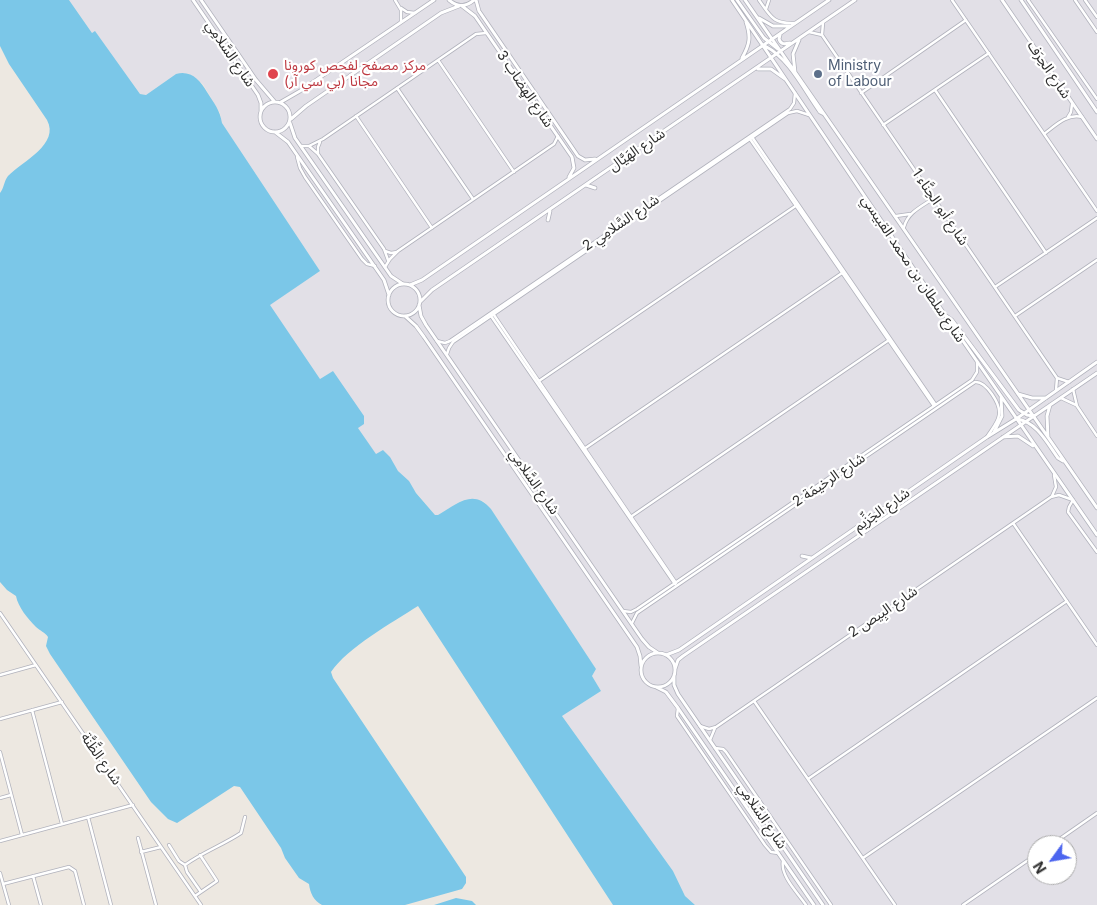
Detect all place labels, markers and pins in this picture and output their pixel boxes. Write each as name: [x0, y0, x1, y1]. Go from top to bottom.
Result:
place label: مركز مصفح لفحص كورونا (بي سي آر) مجانا: [284, 58, 426, 90]
place label: Ministry of Labour: [828, 58, 892, 90]
marker: مركز مصفح لفحص كورونا (بي سي آر) مجانا: [266, 67, 280, 81]
marker: Ministry of Labour: [812, 68, 824, 80]

